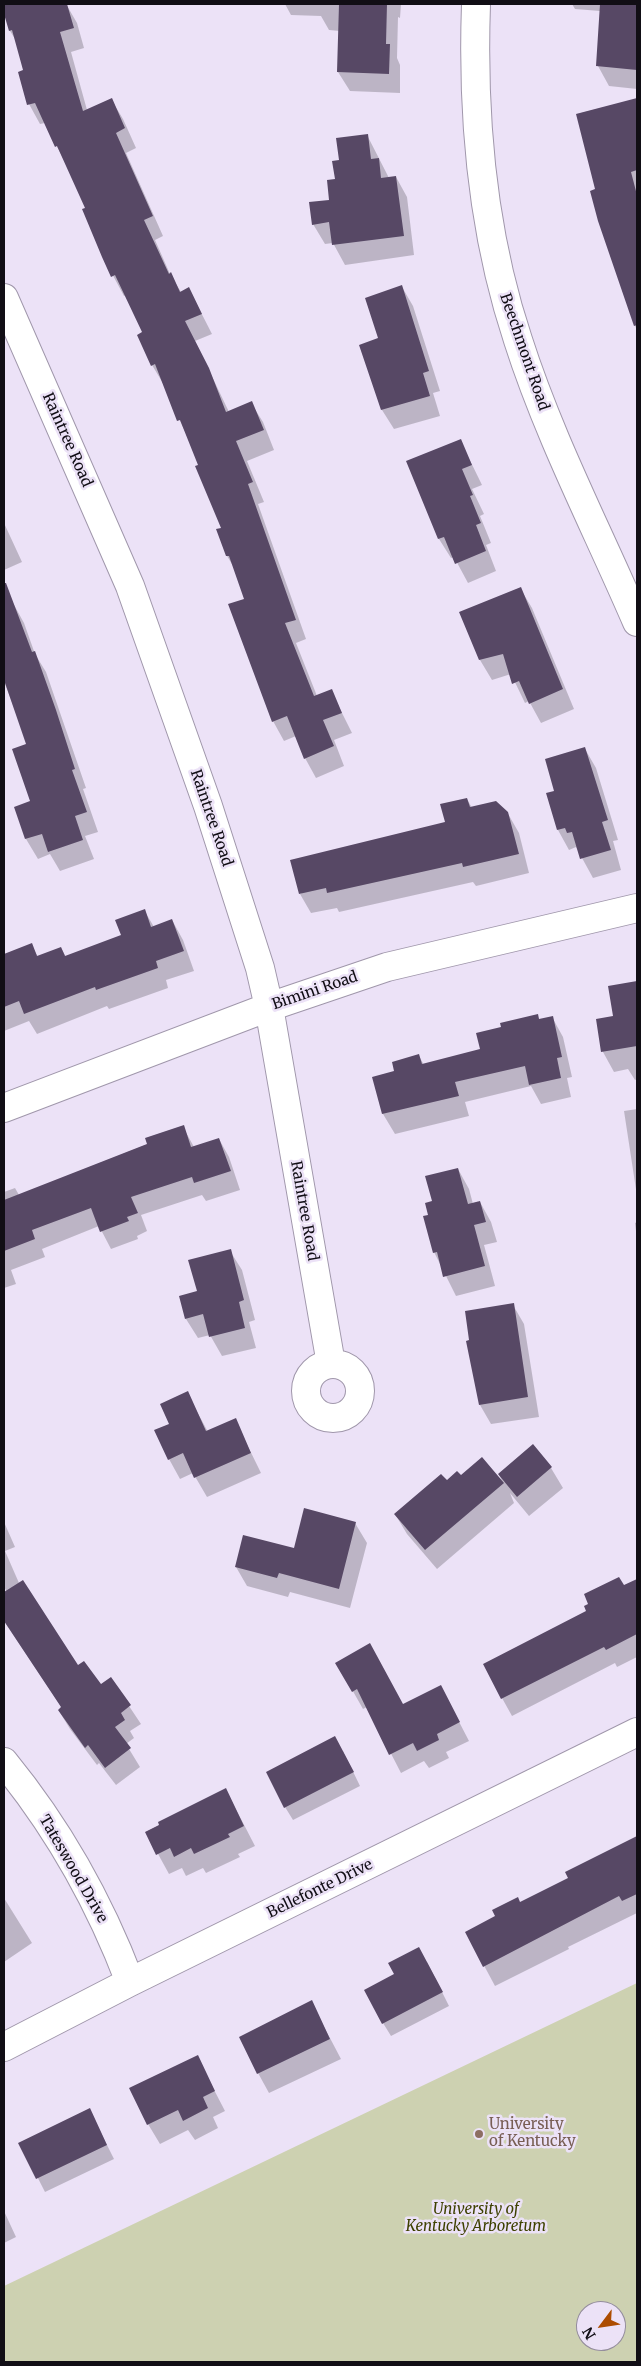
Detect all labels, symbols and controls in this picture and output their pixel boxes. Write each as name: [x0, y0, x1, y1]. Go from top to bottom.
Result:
street label: Beechmont Road: [495, 291, 553, 413]
street label: Raintree Road: [38, 390, 96, 490]
street label: Raintree Road: [186, 767, 236, 869]
street label: Bimini Road: [270, 968, 360, 1014]
street label: Raintree Road: [286, 1160, 322, 1262]
street label: Tateswood Drive: [35, 1812, 111, 1926]
street label: Bellefonte Drive: [264, 1856, 376, 1922]
place label: University of Kentucky: [489, 2116, 576, 2151]
marker: University of Kentucky: [473, 2128, 485, 2140]
park label: University of Kentucky Arboretum: [406, 2201, 546, 2236]
north arrow: [576, 2301, 626, 2351]
text: N: [578, 2324, 600, 2343]

